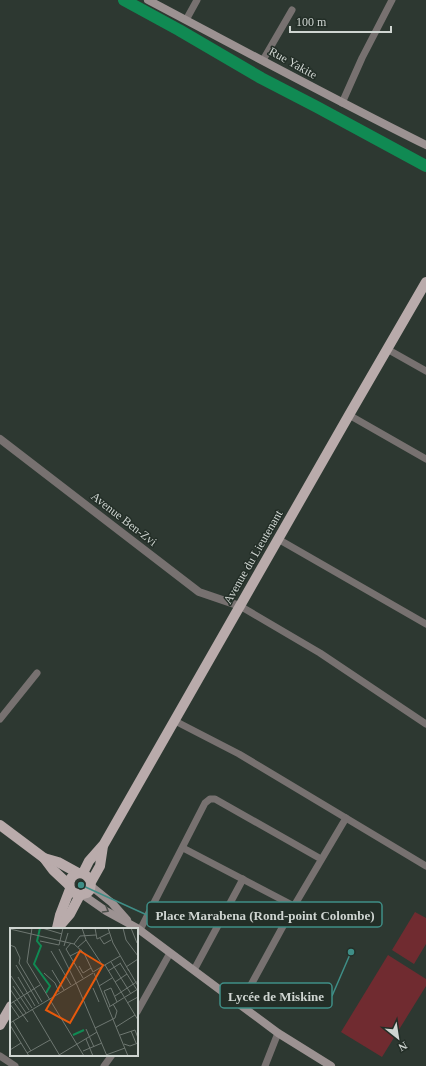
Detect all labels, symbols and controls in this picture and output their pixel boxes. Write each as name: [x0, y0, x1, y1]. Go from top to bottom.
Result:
scale bar: [290, 8, 391, 34]
text: 100 m: [296, 15, 327, 29]
street label: Rue Yakite: [267, 44, 319, 82]
street label: Avenue Ben-Zvi: [88, 489, 160, 549]
street label: Avenue du Lieutenant: [221, 507, 286, 606]
callout: Place Marabena (Rond-point Colombe): [147, 902, 382, 927]
one-way arrow: [102, 906, 109, 913]
text: Place Marabena (Rond-point Colombe): [155, 908, 375, 923]
inset map: [10, 928, 138, 1056]
callout: Lycée de Miskine: [220, 983, 332, 1008]
text: Lycée de Miskine: [228, 989, 324, 1004]
north arrow: [378, 1018, 418, 1058]
text: N: [397, 1039, 409, 1054]

